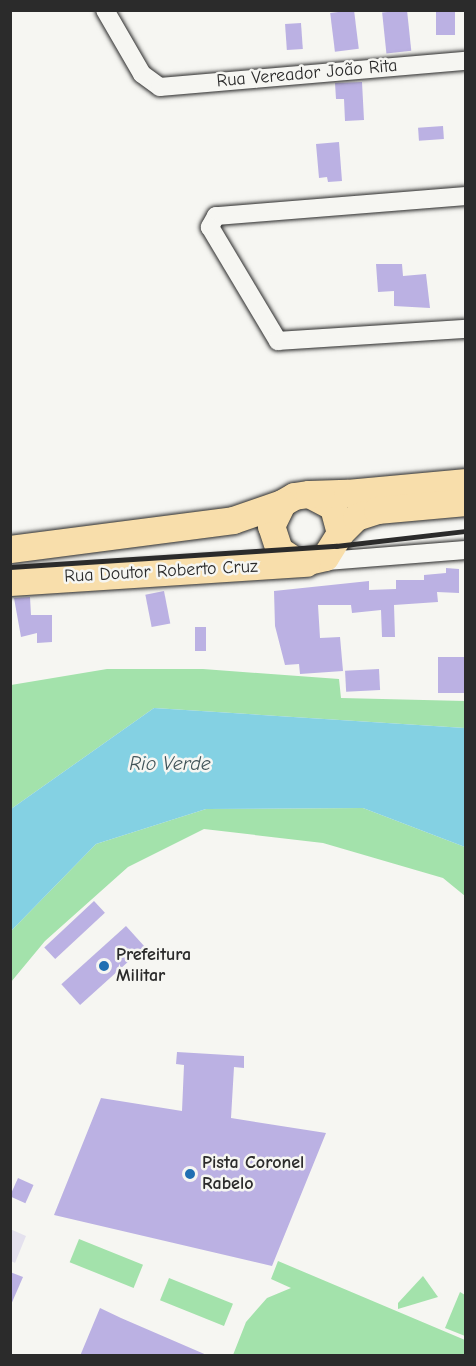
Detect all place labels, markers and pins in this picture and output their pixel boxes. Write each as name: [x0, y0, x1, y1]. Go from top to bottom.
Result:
place label: Prefeitura Militar: [116, 945, 191, 988]
marker: Prefeitura Militar: [97, 959, 111, 973]
place label: Pista Coronel Rabelo: [202, 1153, 304, 1196]
marker: Pista Coronel Rabelo: [183, 1167, 197, 1181]

